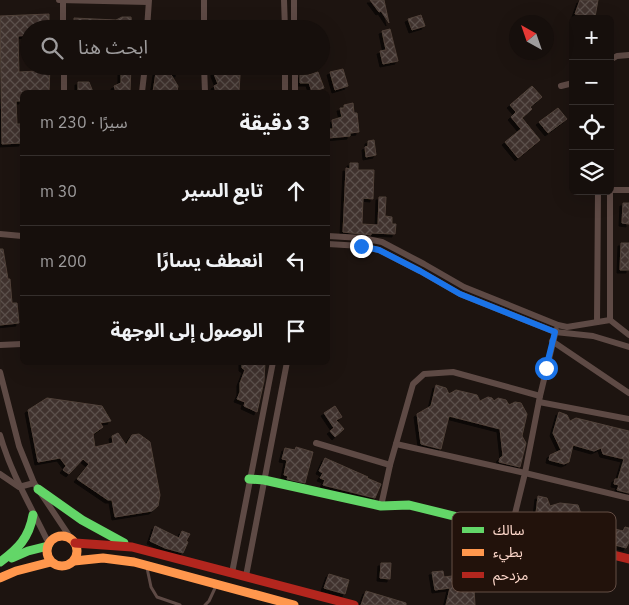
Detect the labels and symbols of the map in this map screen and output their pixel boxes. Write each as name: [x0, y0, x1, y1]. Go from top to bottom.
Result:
north arrow: [509, 15, 554, 60]
route end: [350, 235, 373, 258]
route start: [535, 357, 558, 380]
legend: [452, 512, 616, 592]
text: سالك: [493, 521, 525, 539]
text: بطيء: [493, 543, 523, 563]
text: مزدحم: [493, 566, 528, 586]

